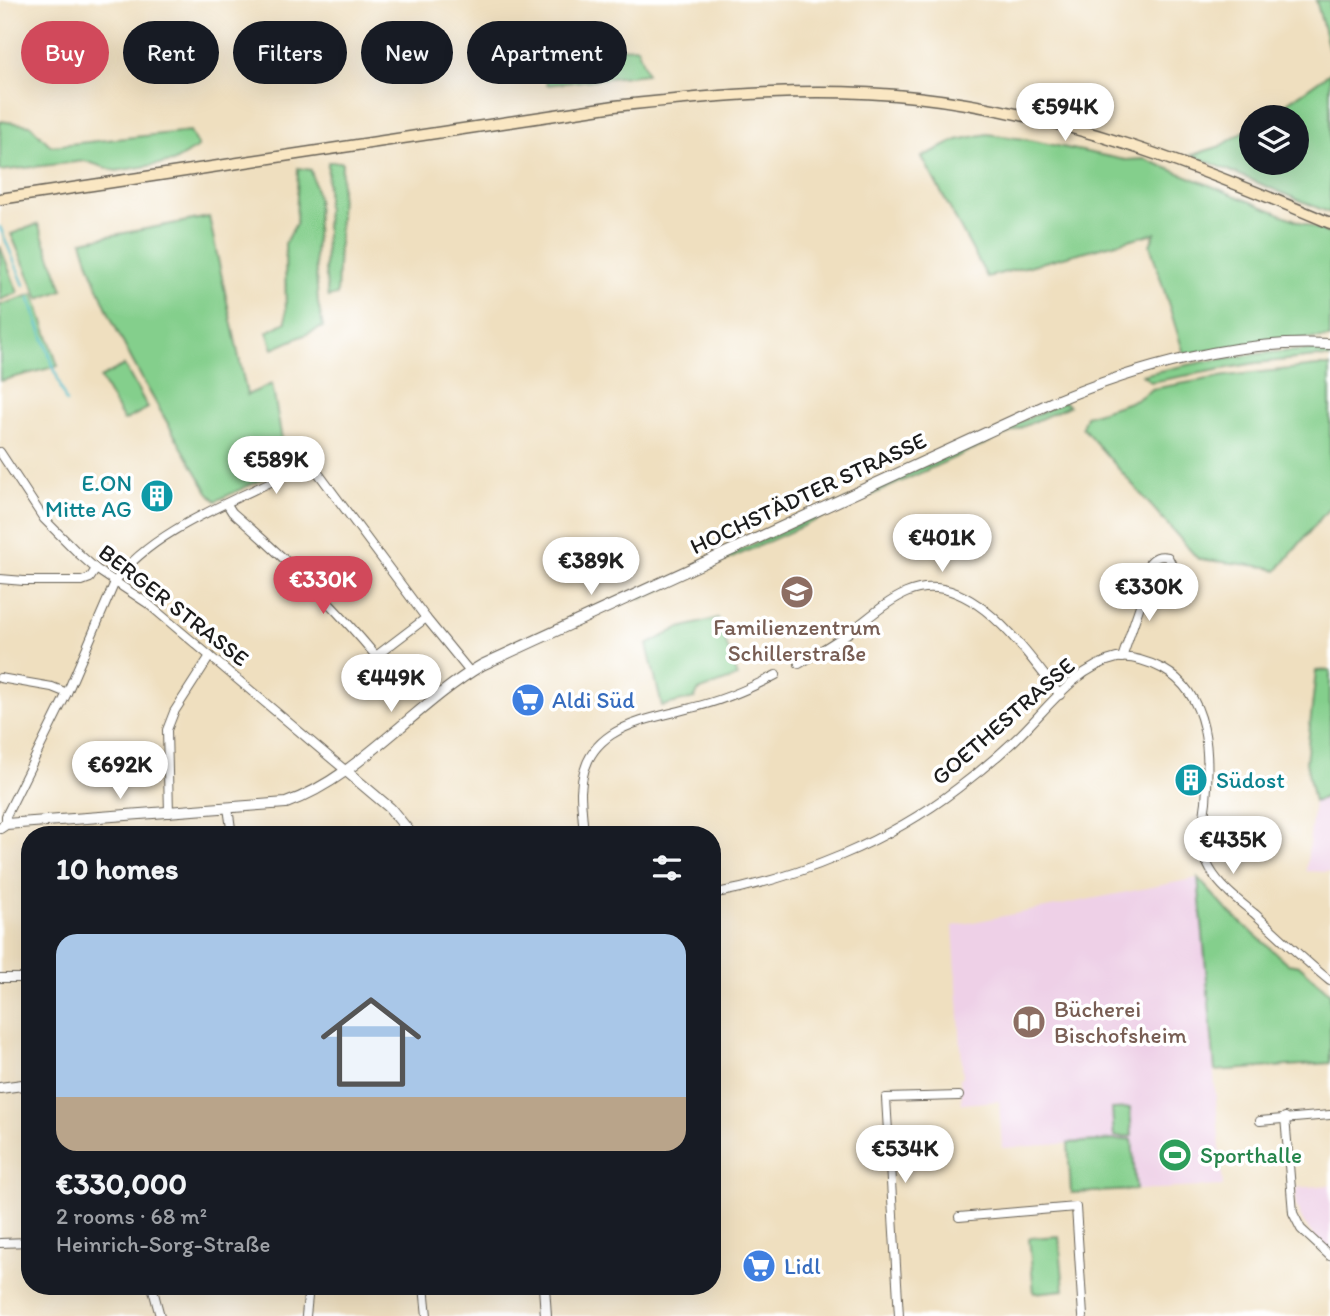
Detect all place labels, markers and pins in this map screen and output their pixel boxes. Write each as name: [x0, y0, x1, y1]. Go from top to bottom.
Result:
pin: €594K: [1016, 83, 1114, 143]
pin: €589K: [227, 436, 325, 496]
place label: E.ON Mitte AG: [45, 469, 132, 523]
building icon: E.ON Mitte AG: [138, 477, 176, 515]
pin: €401K: [893, 514, 991, 574]
pin: €389K: [542, 538, 640, 597]
pin: €330K: [274, 556, 372, 616]
pin: €330K: [1100, 564, 1198, 623]
school or university icon: Familienzentrum Schillerstraße: [778, 573, 816, 611]
place label: Familienzentrum Schillerstraße: [713, 613, 881, 667]
pin: €449K: [342, 654, 440, 714]
supermarket icon: Aldi Süd: [509, 681, 547, 719]
place label: Aldi Süd: [552, 686, 635, 714]
pin: €692K: [71, 742, 169, 801]
building icon: Südost: [1172, 761, 1210, 799]
place label: Südost: [1216, 766, 1285, 794]
pin: €435K: [1184, 816, 1282, 876]
place label: Bücherei Bischofsheim: [1054, 995, 1187, 1049]
library icon: Bücherei Bischofsheim: [1010, 1003, 1048, 1041]
pin: €534K: [856, 1126, 954, 1185]
sports icon: Sporthalle: [1156, 1136, 1194, 1174]
place label: Sporthalle: [1200, 1141, 1302, 1169]
supermarket icon: Lidl: [740, 1247, 778, 1285]
place label: Lidl: [784, 1252, 821, 1280]

